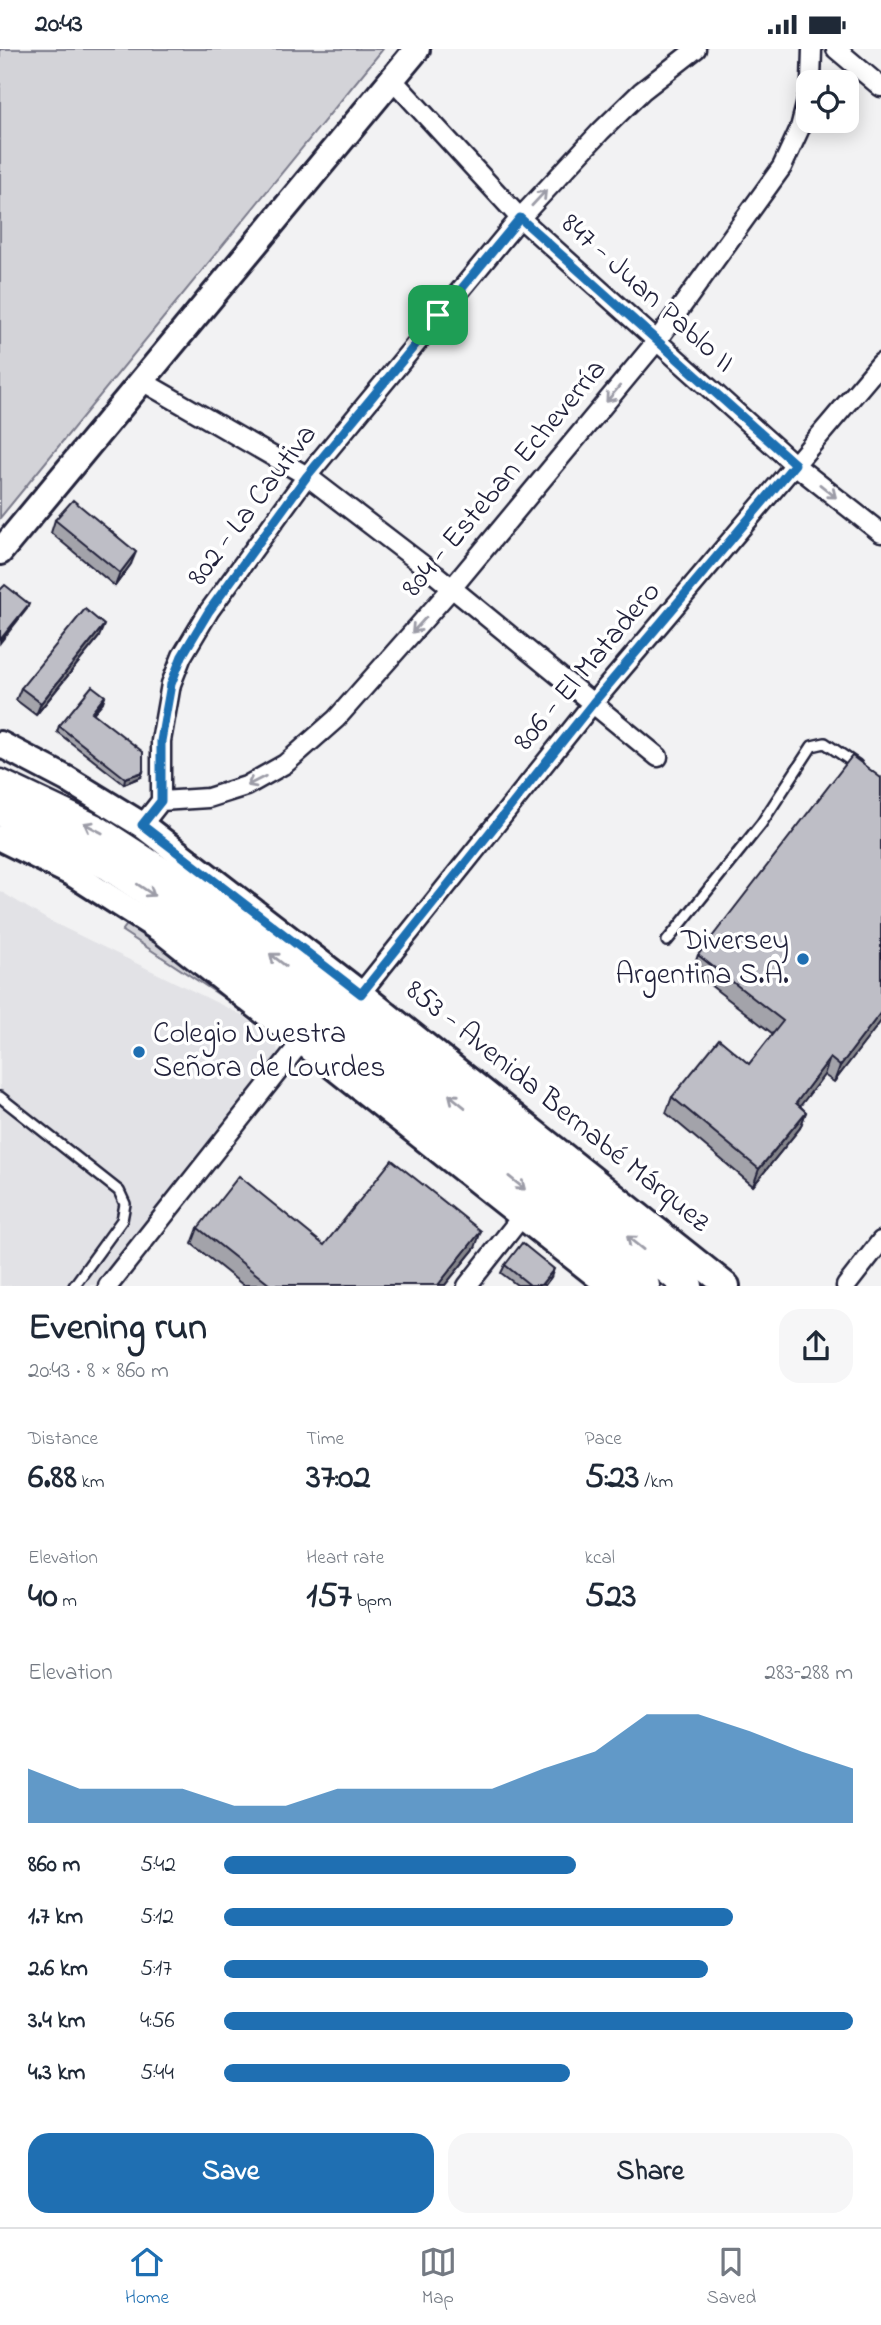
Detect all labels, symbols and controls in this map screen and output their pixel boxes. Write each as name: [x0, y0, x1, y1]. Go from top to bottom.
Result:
text: 20:43: [35, 6, 83, 44]
map controls: [796, 70, 859, 133]
button: locate: [796, 70, 859, 133]
one-way arrow: [531, 190, 548, 207]
street label: 847 - Juan Pablo II: [550, 204, 744, 384]
pin: [408, 285, 468, 345]
icon: arrive: [419, 296, 457, 334]
street label: 804 - Esteban Echeverría: [392, 350, 618, 608]
one-way arrow: [605, 385, 621, 403]
street label: 802 - La Cautiva: [177, 416, 329, 596]
one-way arrow: [819, 483, 837, 498]
street label: 806 - El Matadero: [504, 572, 672, 762]
one-way arrow: [411, 616, 427, 634]
one-way arrow: [246, 774, 267, 788]
one-way arrow: [83, 821, 104, 835]
one-way arrow: [136, 883, 155, 897]
place label: Diversey Argentina S.A.: [616, 920, 789, 998]
marker: Diversey Argentina S.A.: [795, 951, 811, 967]
one-way arrow: [270, 952, 288, 968]
street label: 853 - Avenida Bernabé Márquez: [395, 970, 719, 1244]
place label: Colegio Nuestra Señora de Lourdes: [153, 1013, 386, 1091]
marker: Colegio Nuestra Señora de Lourdes: [131, 1044, 147, 1060]
one-way arrow: [448, 1094, 466, 1109]
one-way arrow: [507, 1175, 525, 1191]
one-way arrow: [626, 1235, 644, 1251]
text: Evening run: [28, 1301, 207, 1357]
button: share: [779, 1309, 853, 1383]
text: 20:43 · 8 × 860 m: [28, 1355, 169, 1388]
text: Distance: [28, 1426, 98, 1453]
text: Time: [306, 1426, 344, 1453]
text: Pace: [585, 1426, 622, 1453]
text: 6.88: [28, 1453, 77, 1504]
text: 37:02: [306, 1453, 371, 1504]
text: 5:23: [585, 1453, 640, 1504]
text: km: [77, 1469, 105, 1496]
text: /km: [640, 1469, 673, 1496]
text: Elevation: [28, 1545, 98, 1572]
text: Heart rate: [306, 1545, 384, 1572]
text: kcal: [585, 1545, 615, 1572]
text: 40: [28, 1572, 58, 1623]
text: 157: [306, 1572, 352, 1623]
text: 523: [585, 1572, 637, 1623]
text: m: [58, 1588, 77, 1615]
text: bpm: [352, 1588, 392, 1615]
text: Elevation: [28, 1657, 113, 1690]
text: 283–288 m: [765, 1657, 853, 1690]
text: 860 m: [28, 1849, 80, 1882]
text: 5:42: [140, 1849, 176, 1882]
text: 1.7 km: [28, 1901, 83, 1934]
text: 5:12: [140, 1901, 174, 1934]
text: 2.6 km: [28, 1953, 88, 1986]
text: 5:17: [140, 1953, 172, 1986]
text: 3.4 km: [28, 2005, 85, 2038]
text: 4:56: [140, 2005, 175, 2038]
text: 4.3 km: [28, 2057, 85, 2090]
text: 5:44: [140, 2057, 174, 2090]
button: Save: [28, 2133, 434, 2213]
button: Share: [448, 2133, 853, 2213]
tab: Home: [125, 2243, 169, 2312]
tab: Map: [419, 2243, 457, 2312]
tab: Saved: [707, 2243, 756, 2312]

